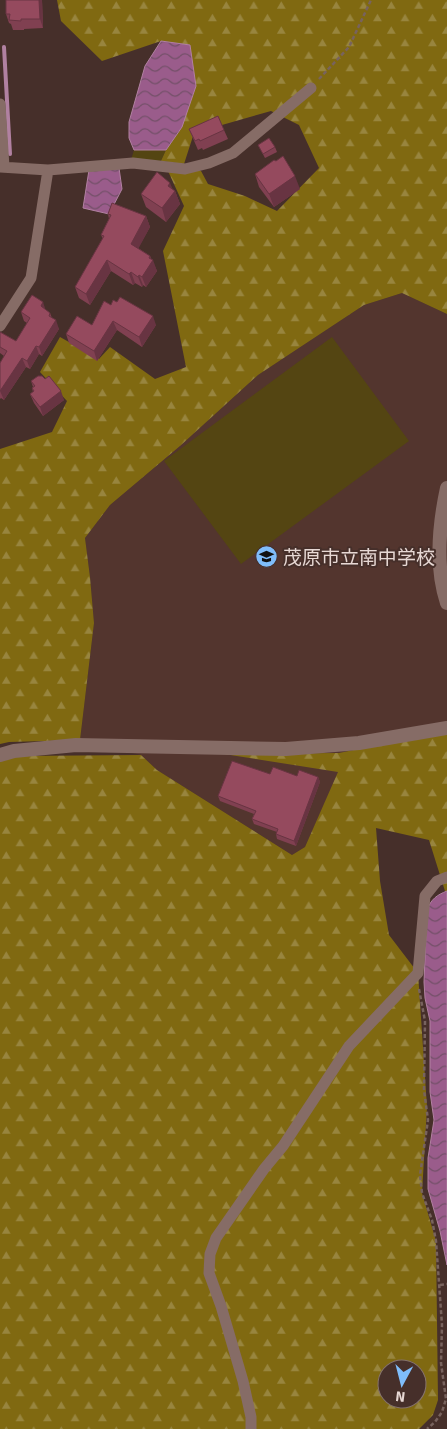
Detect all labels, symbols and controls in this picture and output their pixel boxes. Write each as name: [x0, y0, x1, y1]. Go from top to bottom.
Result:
school or university icon: 茂原市立南中学校: [255, 545, 279, 569]
place label: 茂原市立南中学校: [283, 546, 435, 570]
north arrow: [377, 1359, 427, 1409]
text: N: [395, 1387, 406, 1405]

